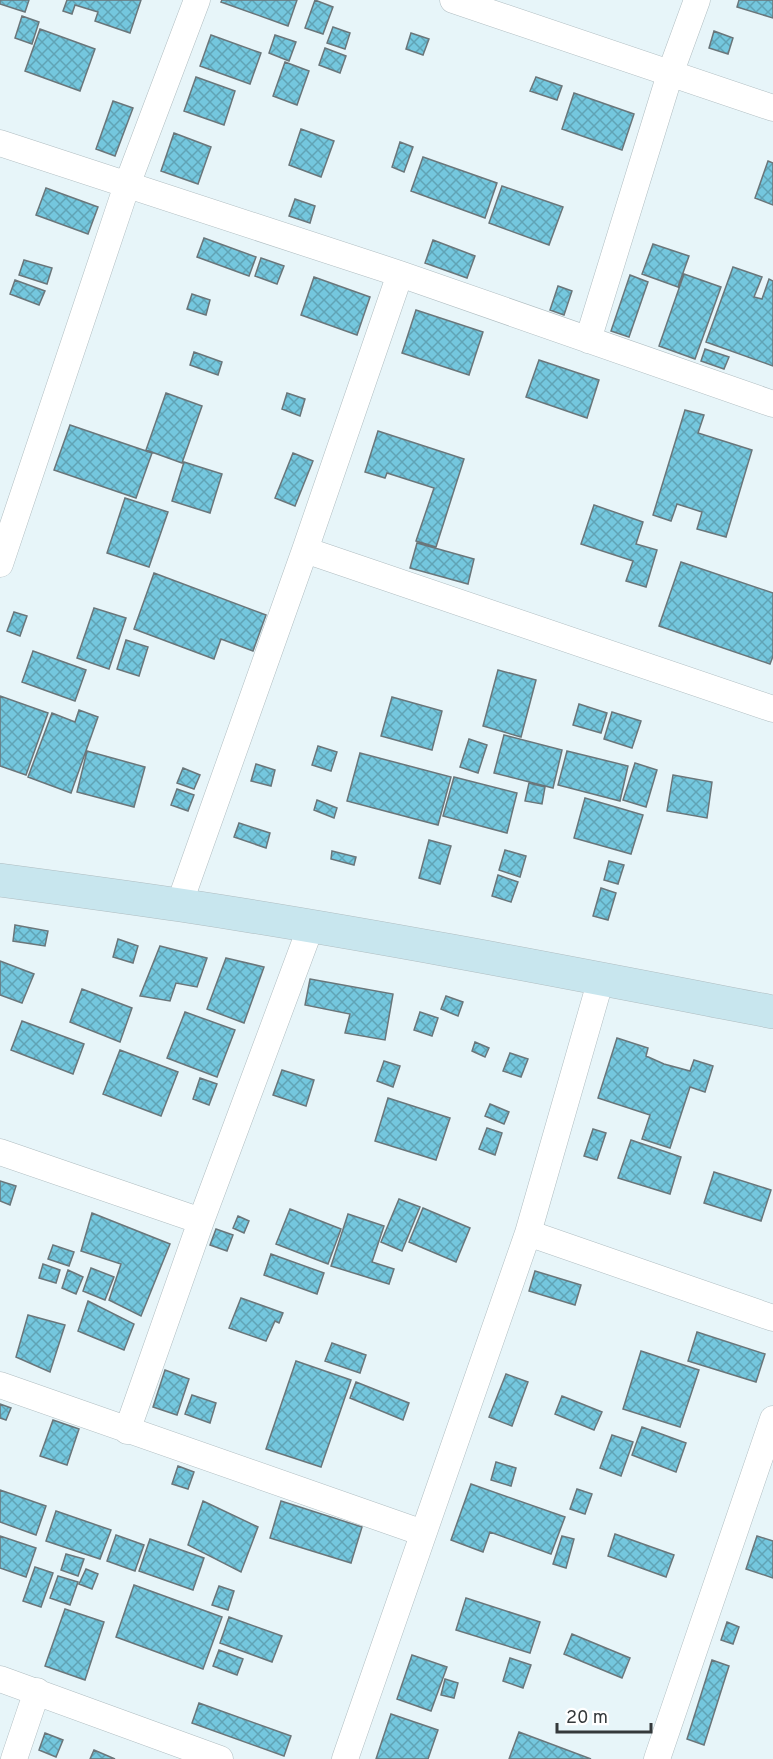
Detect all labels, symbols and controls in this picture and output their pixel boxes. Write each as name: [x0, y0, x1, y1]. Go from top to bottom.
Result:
scale bar: [557, 1696, 652, 1734]
text: 20 m: [566, 1707, 608, 1730]

